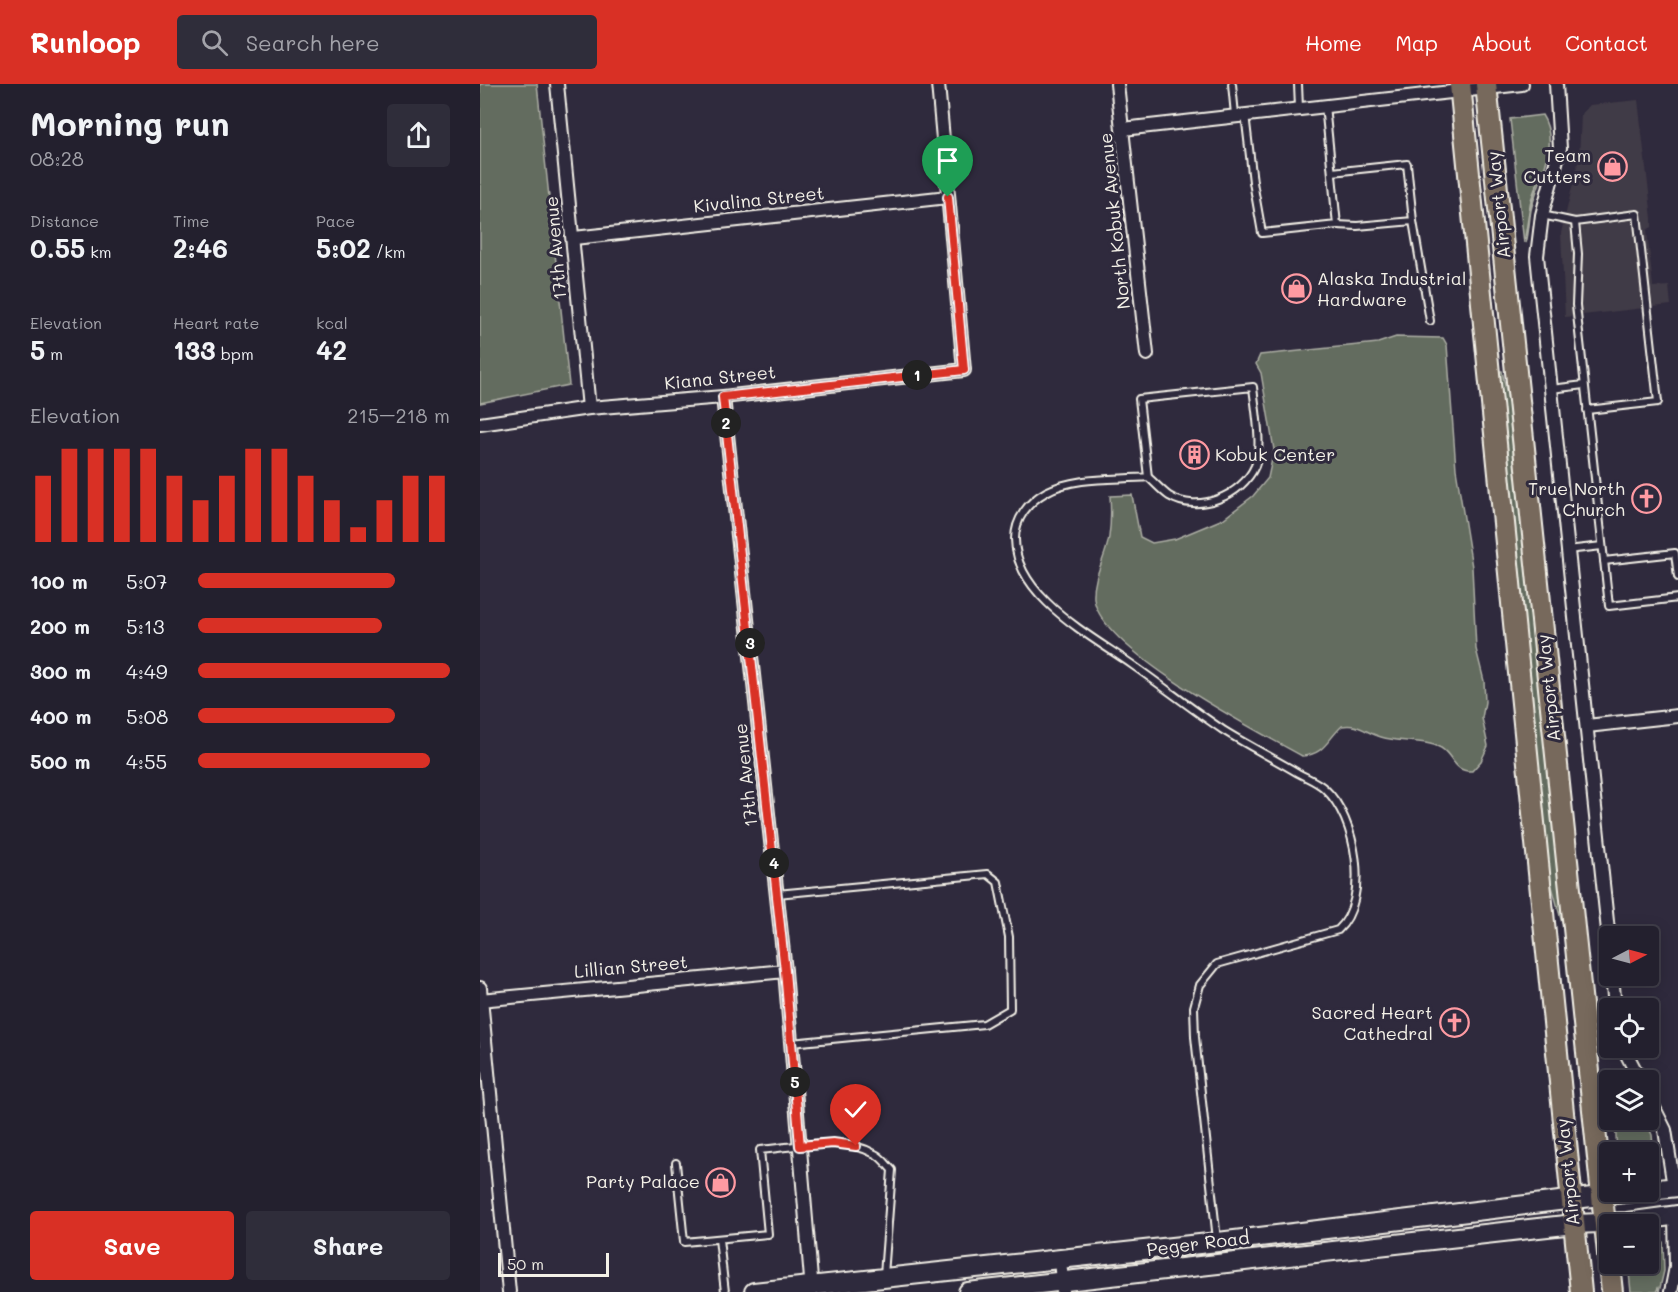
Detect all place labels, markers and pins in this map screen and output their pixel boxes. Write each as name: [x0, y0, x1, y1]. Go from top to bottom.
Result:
pin: [922, 135, 973, 197]
place label: Team Cutters: [1524, 143, 1591, 188]
shop icon: Team Cutters: [1596, 150, 1628, 182]
place label: Alaska Industrial Hardware: [1317, 266, 1467, 311]
shop icon: Alaska Industrial Hardware: [1280, 273, 1312, 305]
pin: 1: [902, 360, 932, 390]
pin: 2: [711, 408, 741, 438]
building icon: Kobuk Center: [1178, 439, 1210, 471]
place label: Kobuk Center: [1215, 442, 1335, 466]
place label: True North Church: [1528, 476, 1625, 521]
church icon: True North Church: [1630, 483, 1662, 515]
pin: 3: [735, 628, 765, 658]
pin: 4: [759, 848, 789, 878]
place label: Sacred Heart Cathedral: [1312, 1000, 1433, 1045]
church icon: Sacred Heart Cathedral: [1438, 1007, 1470, 1039]
pin: 5: [780, 1067, 810, 1097]
pin: [830, 1084, 881, 1146]
shop icon: Party Palace: [705, 1166, 737, 1198]
place label: Party Palace: [586, 1169, 700, 1193]

